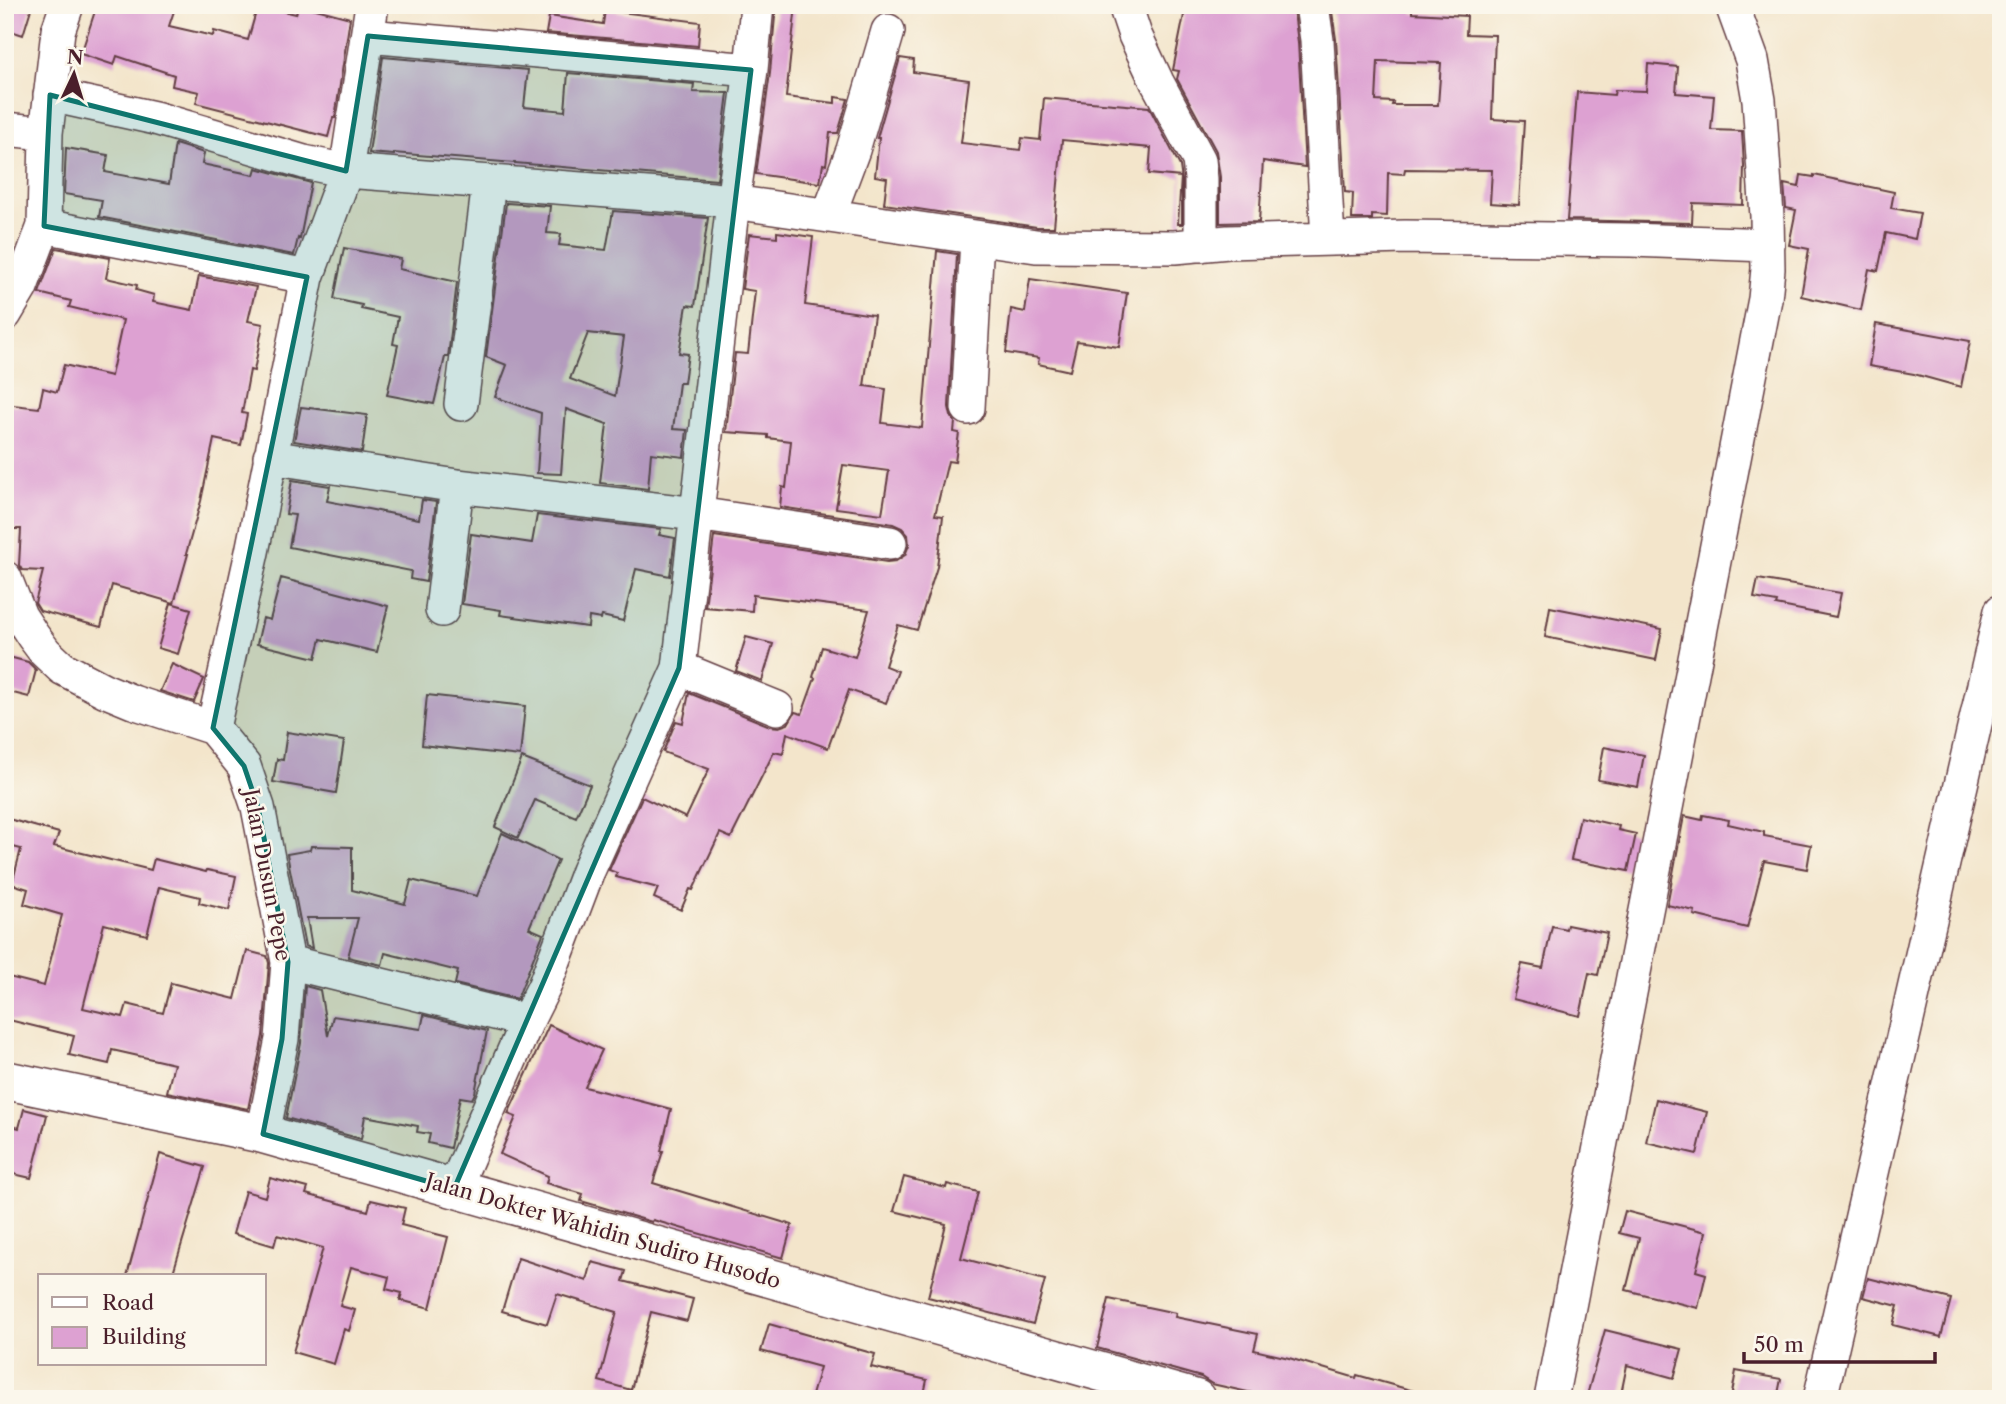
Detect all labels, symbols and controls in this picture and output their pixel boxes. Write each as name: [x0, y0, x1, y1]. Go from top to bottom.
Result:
north arrow: [38, 38, 108, 108]
text: N: [66, 45, 84, 70]
street label: Jalan Dusun Pepe: [238, 784, 296, 963]
street label: Jalan Dokter Wahidin Sudiro Husodo: [420, 1167, 784, 1293]
legend: [38, 1274, 266, 1366]
text: Road: [102, 1290, 154, 1315]
scale bar: [1744, 1320, 1934, 1364]
text: Building: [102, 1324, 187, 1349]
text: 50 m: [1754, 1332, 1804, 1357]

